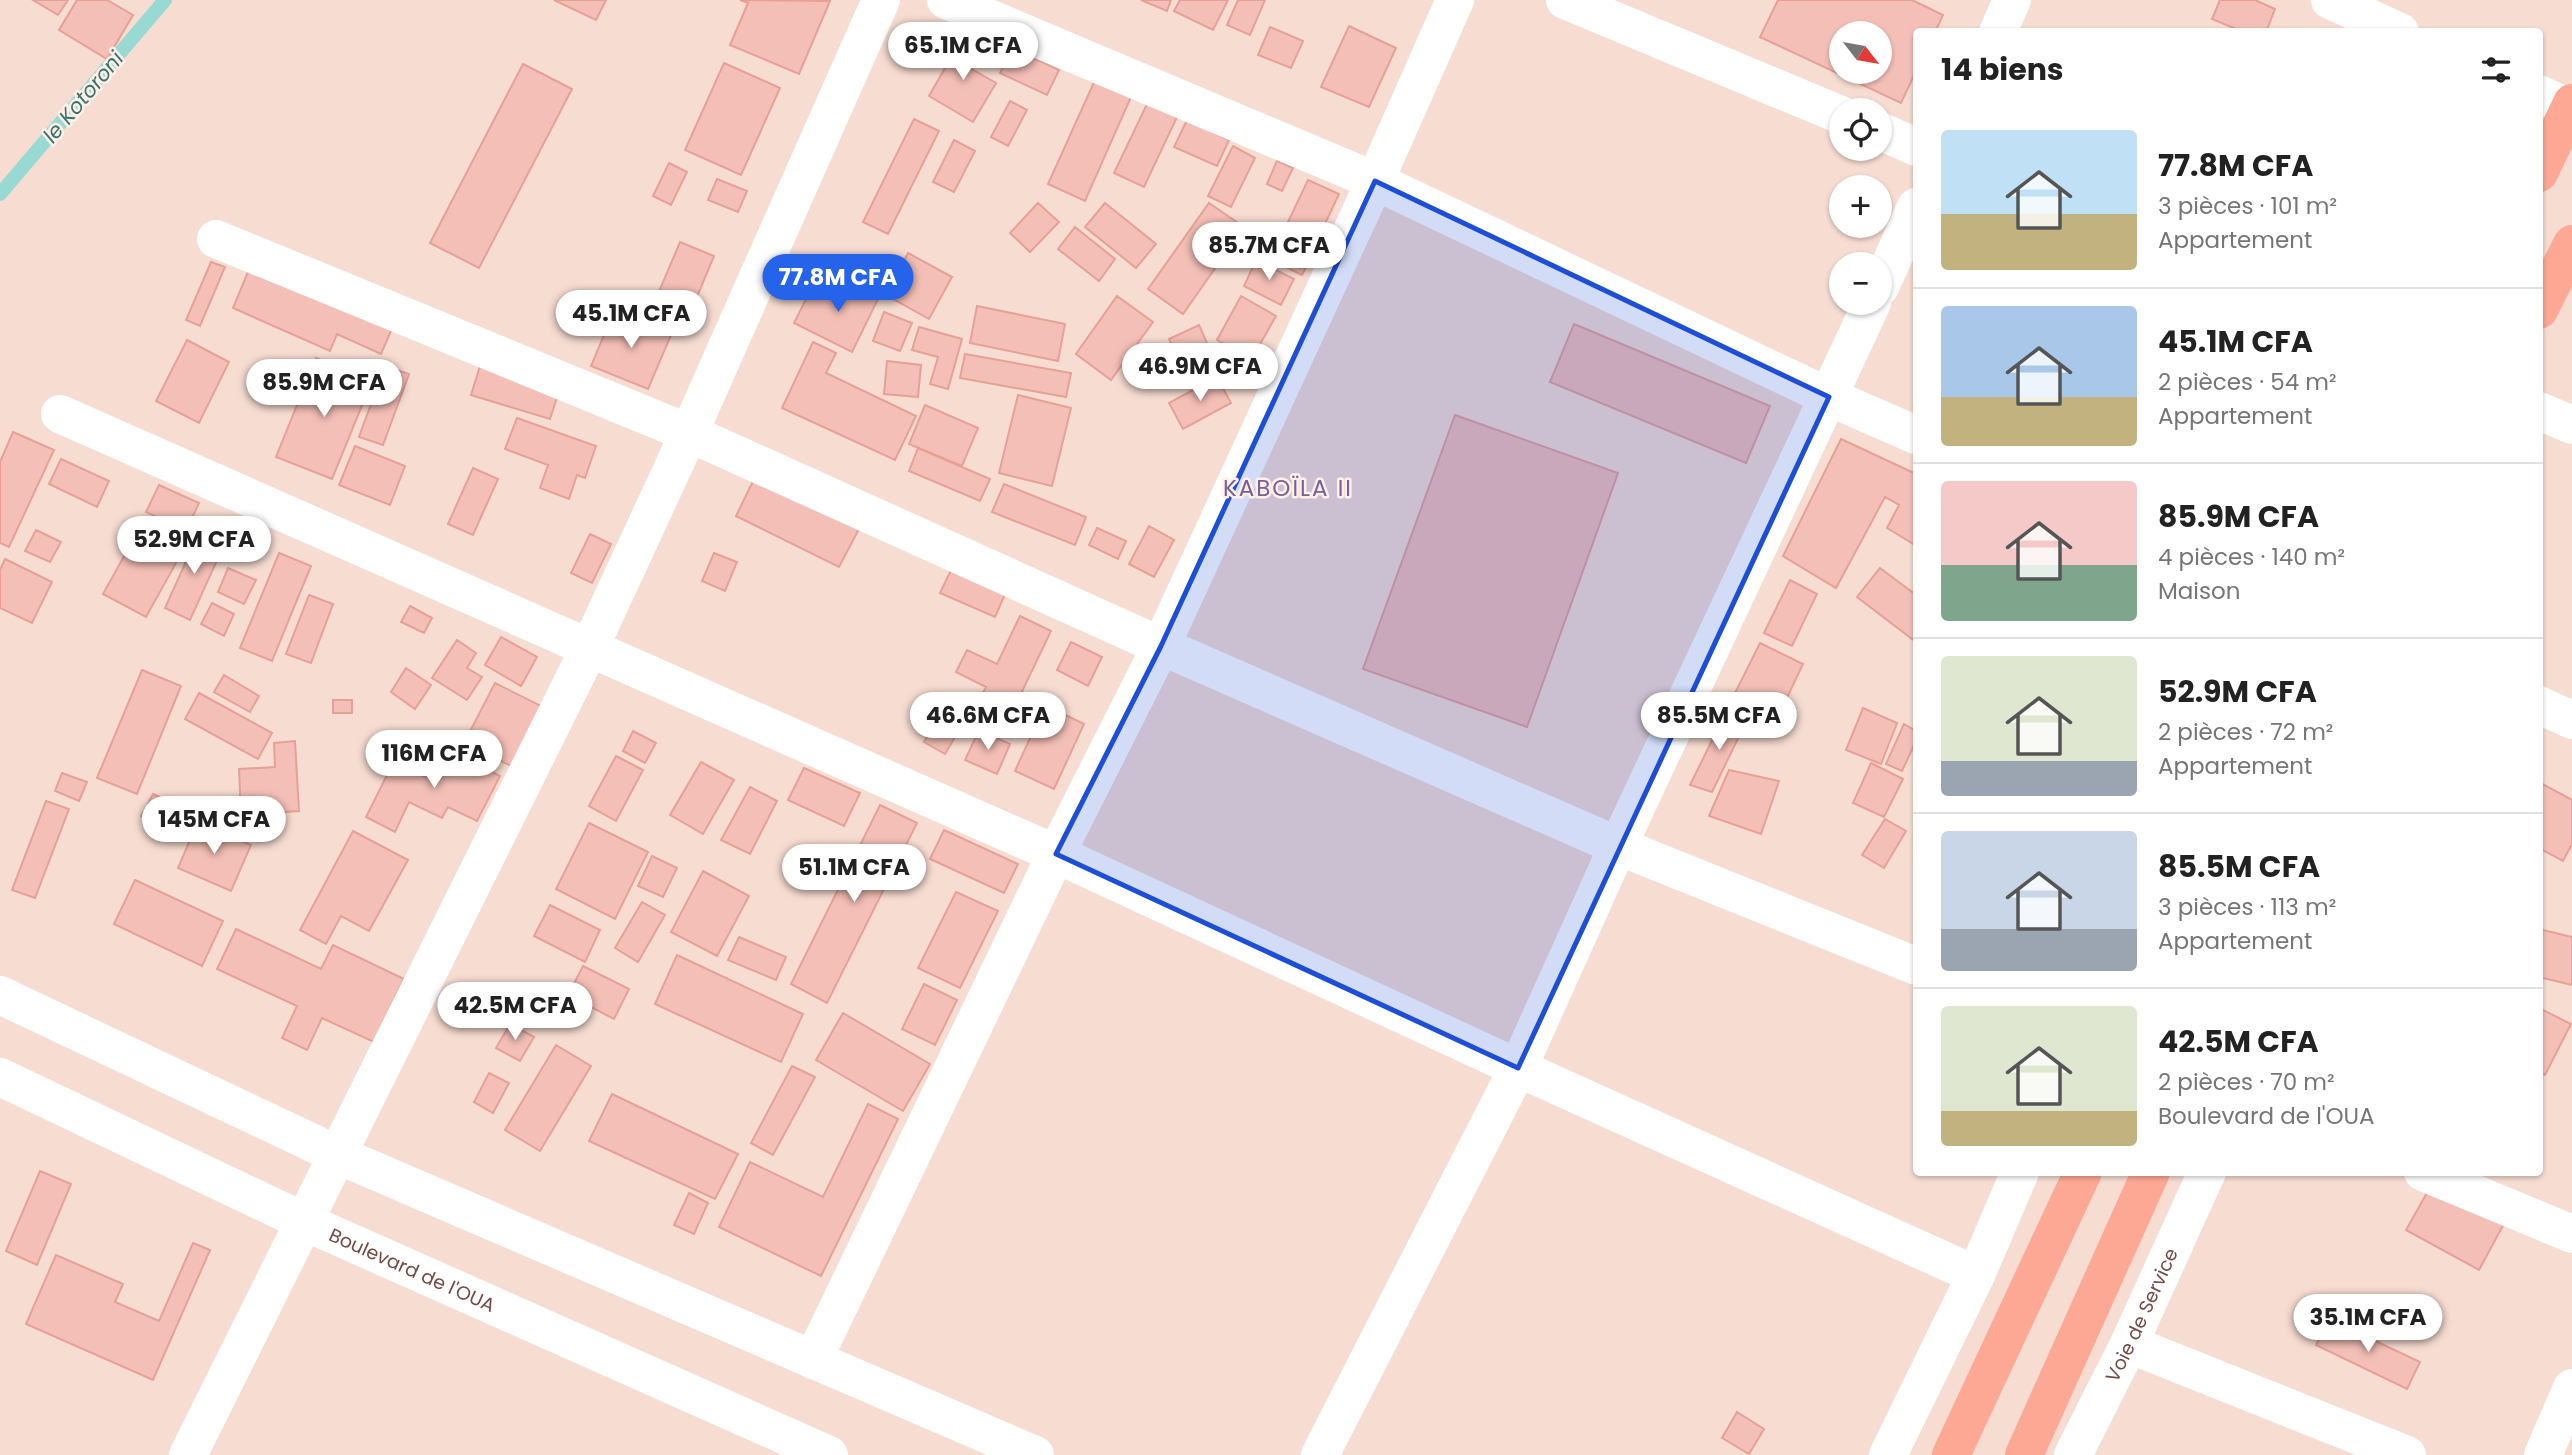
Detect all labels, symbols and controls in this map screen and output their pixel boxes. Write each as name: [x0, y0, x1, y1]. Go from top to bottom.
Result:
north arrow: [1829, 21, 1892, 84]
map controls: [1829, 21, 1892, 315]
pin: 65.1M CFA: [883, 22, 1043, 82]
text: 65.1M CFA: [904, 29, 1022, 61]
water label: le Kotoroni: [36, 44, 130, 149]
text: 14 biens: [1941, 48, 2064, 91]
icon: filters: [2477, 51, 2515, 89]
button: locate: [1829, 98, 1892, 161]
text: 77.8M CFA: [2158, 144, 2313, 187]
icon: home: [1997, 158, 2081, 242]
button: +: [1829, 175, 1892, 238]
text: 3 pièces · 101 m²: [2158, 190, 2337, 222]
pin: 85.7M CFA: [1189, 222, 1349, 282]
text: Appartement: [2158, 224, 2312, 256]
text: 85.7M CFA: [1208, 229, 1330, 261]
button: −: [1829, 252, 1892, 315]
pin: 77.8M CFA: [758, 254, 918, 314]
text: 77.8M CFA: [778, 261, 898, 293]
pin: 45.1M CFA: [551, 290, 711, 350]
text: 45.1M CFA: [572, 297, 690, 329]
text: 45.1M CFA: [2158, 320, 2313, 363]
icon: home: [1997, 334, 2081, 418]
pin: 46.9M CFA: [1120, 344, 1280, 403]
text: 46.9M CFA: [1138, 350, 1262, 382]
pin: 85.9M CFA: [244, 360, 404, 419]
text: 85.9M CFA: [262, 366, 386, 398]
text: 2 pièces · 54 m²: [2158, 366, 2337, 398]
text: Appartement: [2158, 400, 2312, 432]
district label: KABOÏLA II: [1223, 472, 1353, 504]
text: 85.9M CFA: [2158, 495, 2319, 538]
icon: home: [1997, 509, 2081, 593]
pin: 52.9M CFA: [114, 516, 274, 576]
text: 52.9M CFA: [133, 523, 255, 555]
text: 4 pièces · 140 m²: [2158, 541, 2345, 573]
text: Maison: [2158, 575, 2240, 607]
text: 52.9M CFA: [2158, 670, 2317, 713]
icon: home: [1997, 684, 2081, 768]
pin: 46.6M CFA: [908, 692, 1068, 752]
pin: 85.5M CFA: [1639, 692, 1799, 752]
text: 46.6M CFA: [926, 699, 1050, 731]
text: 85.5M CFA: [1657, 699, 1781, 731]
text: 2 pièces · 72 m²: [2158, 716, 2333, 748]
pin: 116M CFA: [362, 730, 506, 790]
text: 116M CFA: [382, 737, 487, 769]
text: Appartement: [2158, 750, 2312, 782]
pin: 145M CFA: [142, 796, 286, 856]
text: 145M CFA: [158, 803, 270, 835]
pin: 51.1M CFA: [774, 844, 934, 904]
text: 85.5M CFA: [2158, 845, 2320, 888]
text: 51.1M CFA: [798, 851, 910, 883]
icon: home: [1997, 859, 2081, 943]
text: 3 pièces · 113 m²: [2158, 891, 2336, 923]
text: Appartement: [2158, 925, 2312, 957]
pin: 42.5M CFA: [435, 982, 595, 1042]
text: 42.5M CFA: [453, 989, 577, 1021]
text: 42.5M CFA: [2158, 1020, 2319, 1063]
icon: home: [1997, 1034, 2081, 1118]
text: 2 pièces · 70 m²: [2158, 1066, 2335, 1098]
text: Boulevard de l'OUA: [2158, 1100, 2375, 1132]
street label: Boulevard de l'OUA: [325, 1221, 500, 1318]
street label: Voie de Service: [2099, 1244, 2184, 1387]
pin: 35.1M CFA: [2288, 1294, 2448, 1354]
text: 35.1M CFA: [2309, 1301, 2427, 1333]

